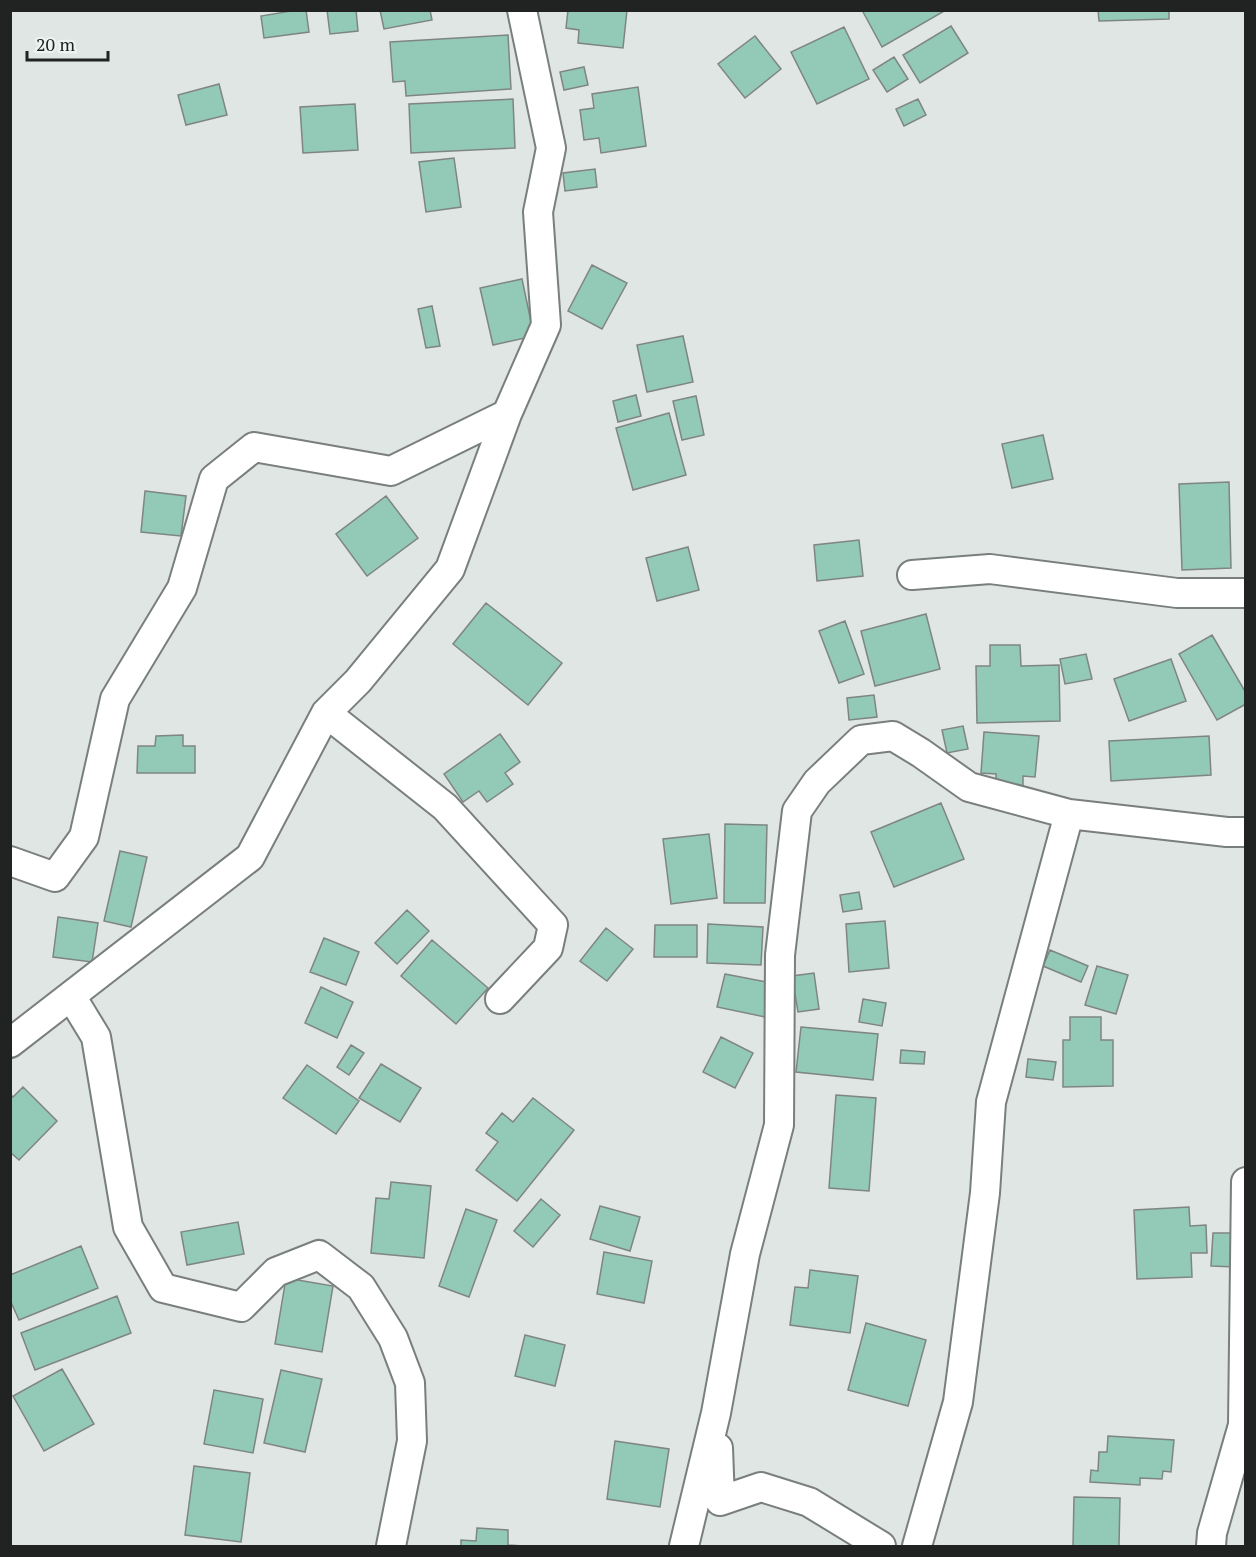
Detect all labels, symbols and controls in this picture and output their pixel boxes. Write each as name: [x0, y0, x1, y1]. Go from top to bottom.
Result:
scale bar: [27, 24, 108, 62]
text: 20 m: [36, 32, 76, 56]

